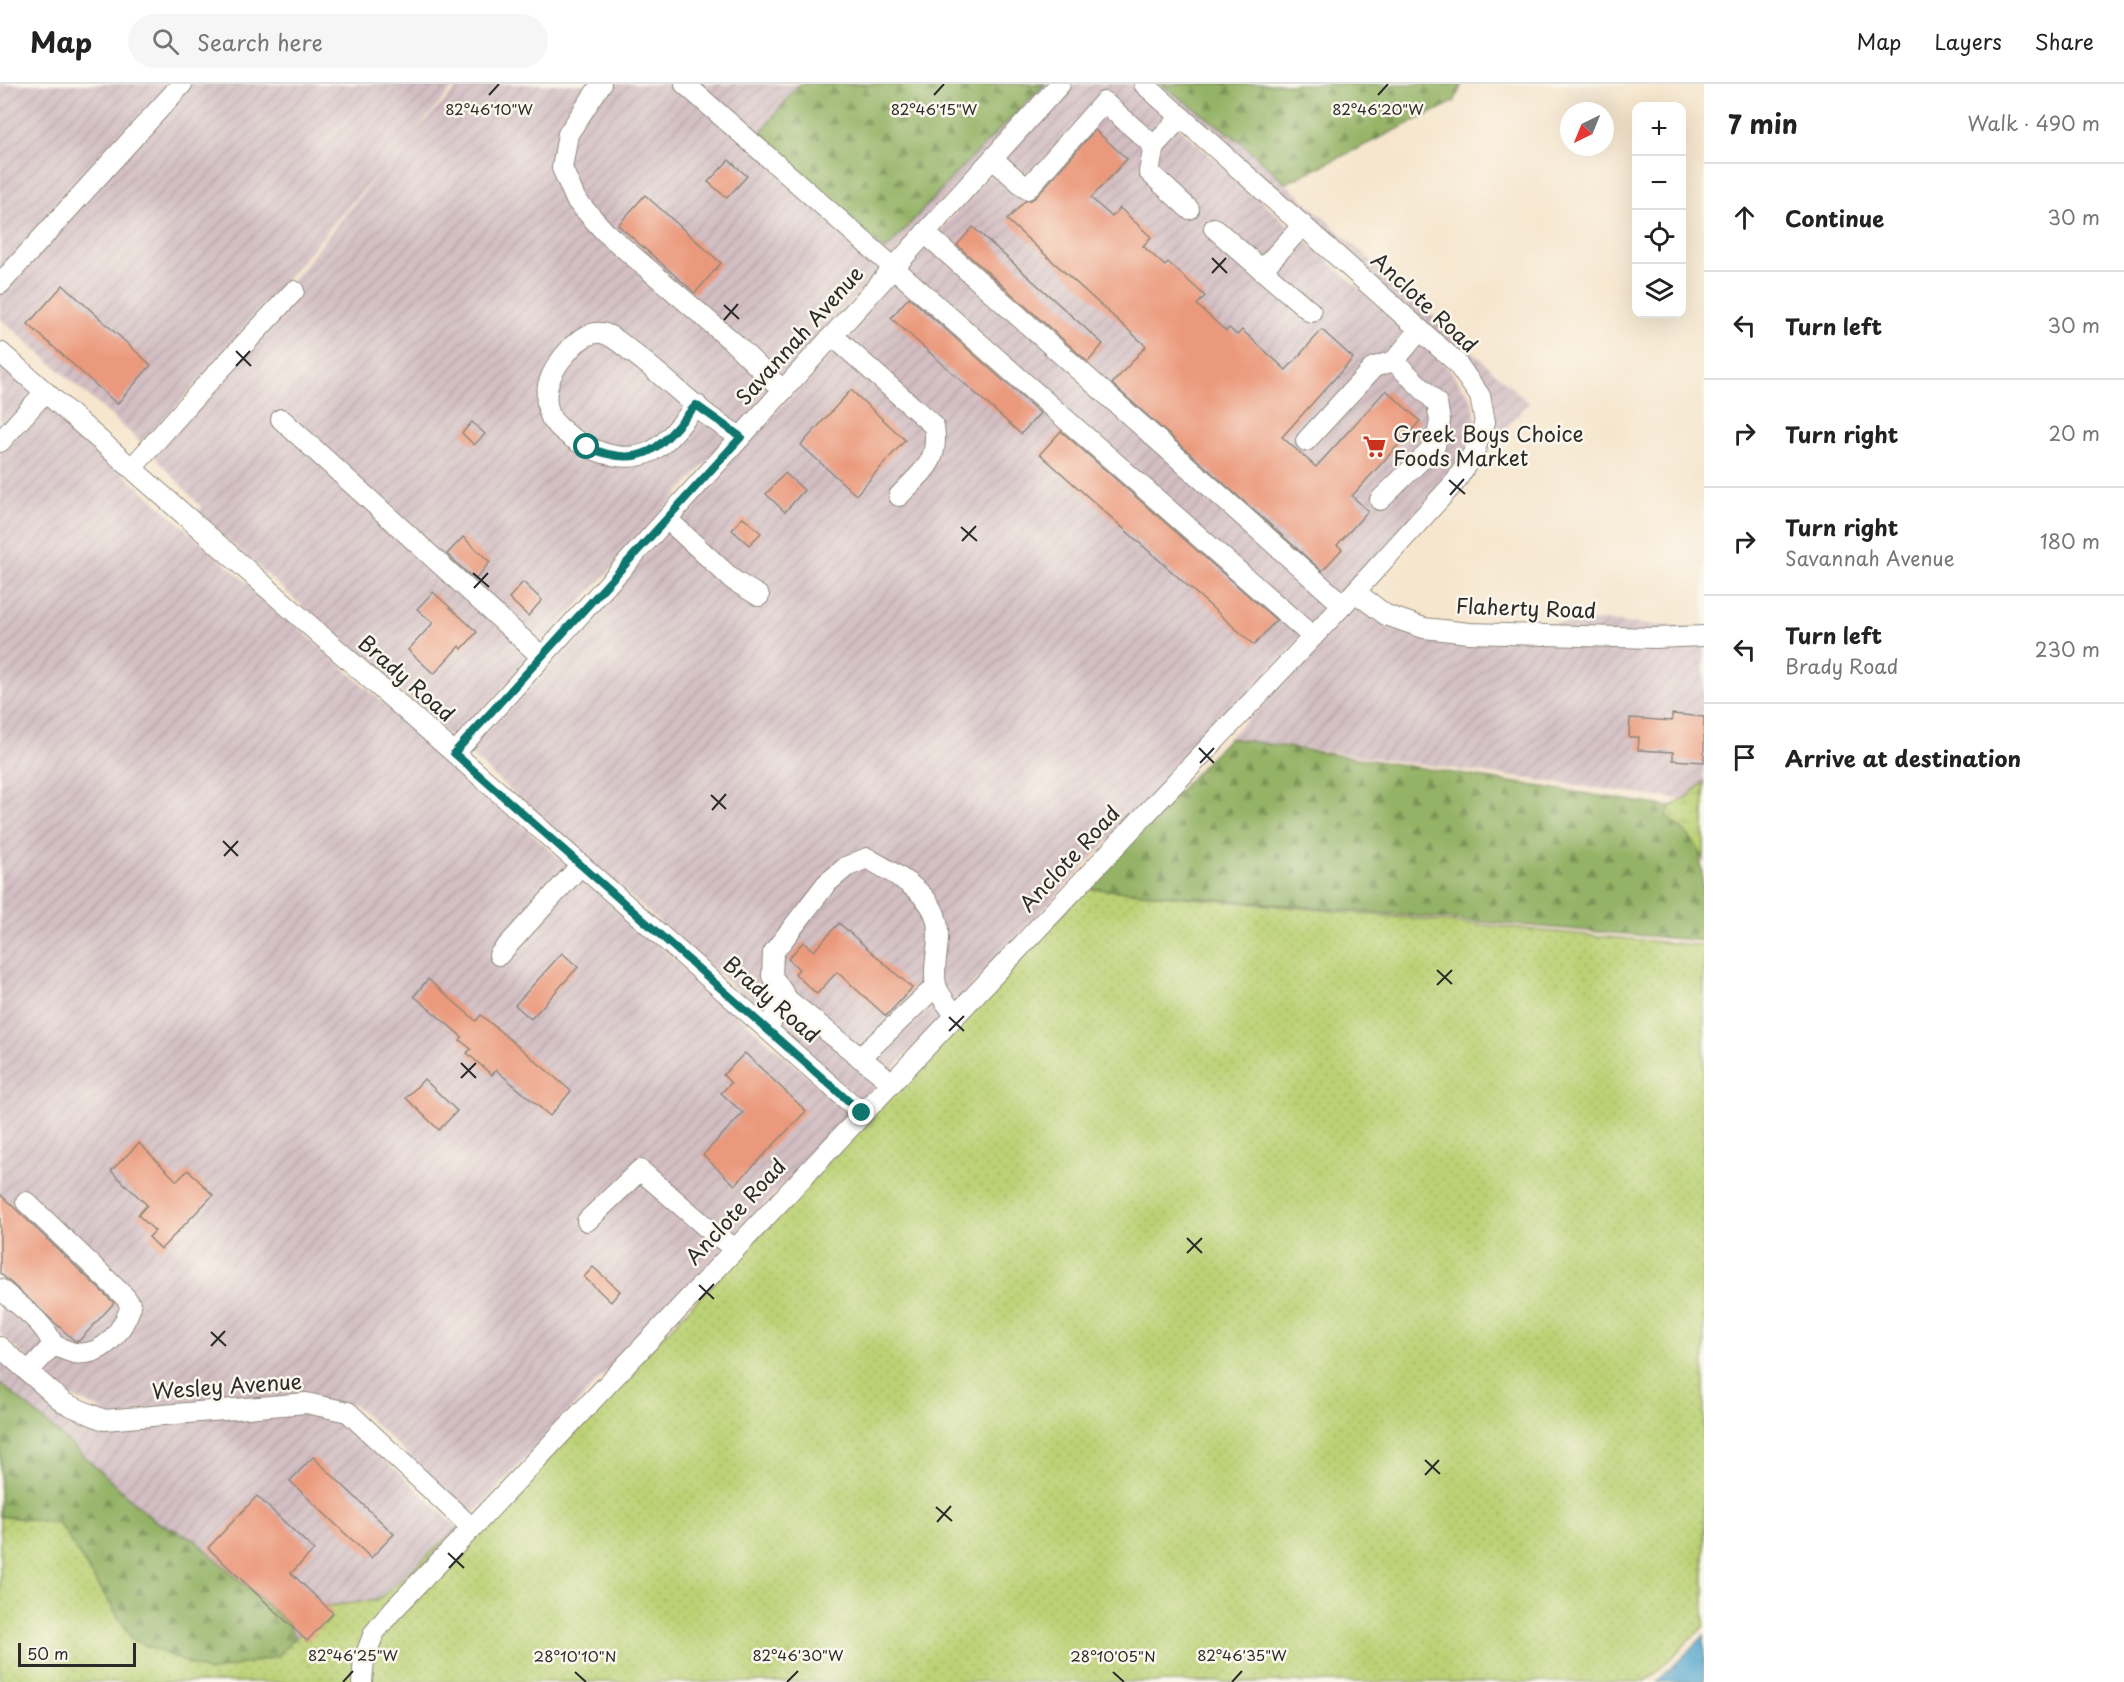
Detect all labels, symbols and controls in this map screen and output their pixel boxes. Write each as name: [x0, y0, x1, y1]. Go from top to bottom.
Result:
search box: [128, 14, 548, 68]
text: Map: [30, 20, 92, 63]
icon: search: [149, 25, 182, 58]
text: Search here: [197, 25, 323, 58]
text: Map: [1857, 25, 1901, 57]
text: Layers: [1934, 25, 2002, 57]
text: Share: [2035, 25, 2094, 57]
text: 82°46'10"W: [445, 97, 533, 120]
text: 82°46'15"W: [891, 97, 978, 120]
text: 82°46'20"W: [1332, 97, 1424, 120]
north arrow: [1560, 102, 1614, 156]
map controls: [1632, 102, 1686, 318]
button: +: [1632, 102, 1686, 156]
text: 7 min: [1728, 104, 1798, 143]
text: Walk · 490 m: [1967, 108, 2100, 138]
button: −: [1632, 156, 1686, 210]
icon: ahead: [1728, 201, 1761, 234]
text: Continue: [1785, 201, 1884, 234]
text: 30 m: [2047, 202, 2100, 232]
button: locate: [1632, 210, 1686, 264]
street label: Anclote Road: [1365, 244, 1486, 359]
street label: Savannah Avenue: [727, 258, 870, 412]
button: layers: [1632, 264, 1686, 318]
icon: left: [1728, 309, 1761, 342]
text: Turn left: [1785, 309, 1882, 342]
text: 30 m: [2047, 310, 2100, 340]
place label: Greek Boys Choice Foods Market: [1393, 417, 1584, 473]
icon: right: [1728, 417, 1761, 450]
text: Turn right: [1785, 417, 1898, 450]
text: 20 m: [2048, 418, 2100, 448]
route start: [573, 433, 599, 459]
supermarket icon: Greek Boys Choice Foods Market: [1362, 434, 1388, 460]
text: Turn right: [1785, 510, 1898, 543]
icon: right: [1728, 525, 1761, 558]
text: 180 m: [2040, 526, 2100, 556]
text: Savannah Avenue: [1785, 543, 1955, 573]
street label: Flaherty Road: [1455, 589, 1597, 625]
text: Turn left: [1785, 618, 1882, 651]
street label: Brady Road: [352, 626, 463, 729]
icon: left: [1728, 633, 1761, 666]
text: 230 m: [2035, 634, 2100, 664]
text: Brady Road: [1785, 651, 1898, 681]
icon: arrive: [1728, 741, 1761, 774]
text: Arrive at destination: [1785, 741, 2021, 774]
street label: Anclote Road: [1011, 797, 1126, 918]
street label: Brady Road: [717, 947, 828, 1050]
route end: [848, 1099, 874, 1125]
street label: Anclote Road: [677, 1150, 792, 1271]
street label: Wesley Avenue: [151, 1364, 303, 1406]
scale bar: [18, 1640, 136, 1668]
text: 50 m: [27, 1641, 68, 1665]
text: 82°46'25"W: [308, 1643, 399, 1666]
text: 82°46'30"W: [753, 1643, 844, 1666]
text: 82°46'35"W: [1197, 1643, 1287, 1666]
text: 28°10'10"N: [534, 1644, 616, 1667]
text: 28°10'05"N: [1070, 1644, 1156, 1667]

